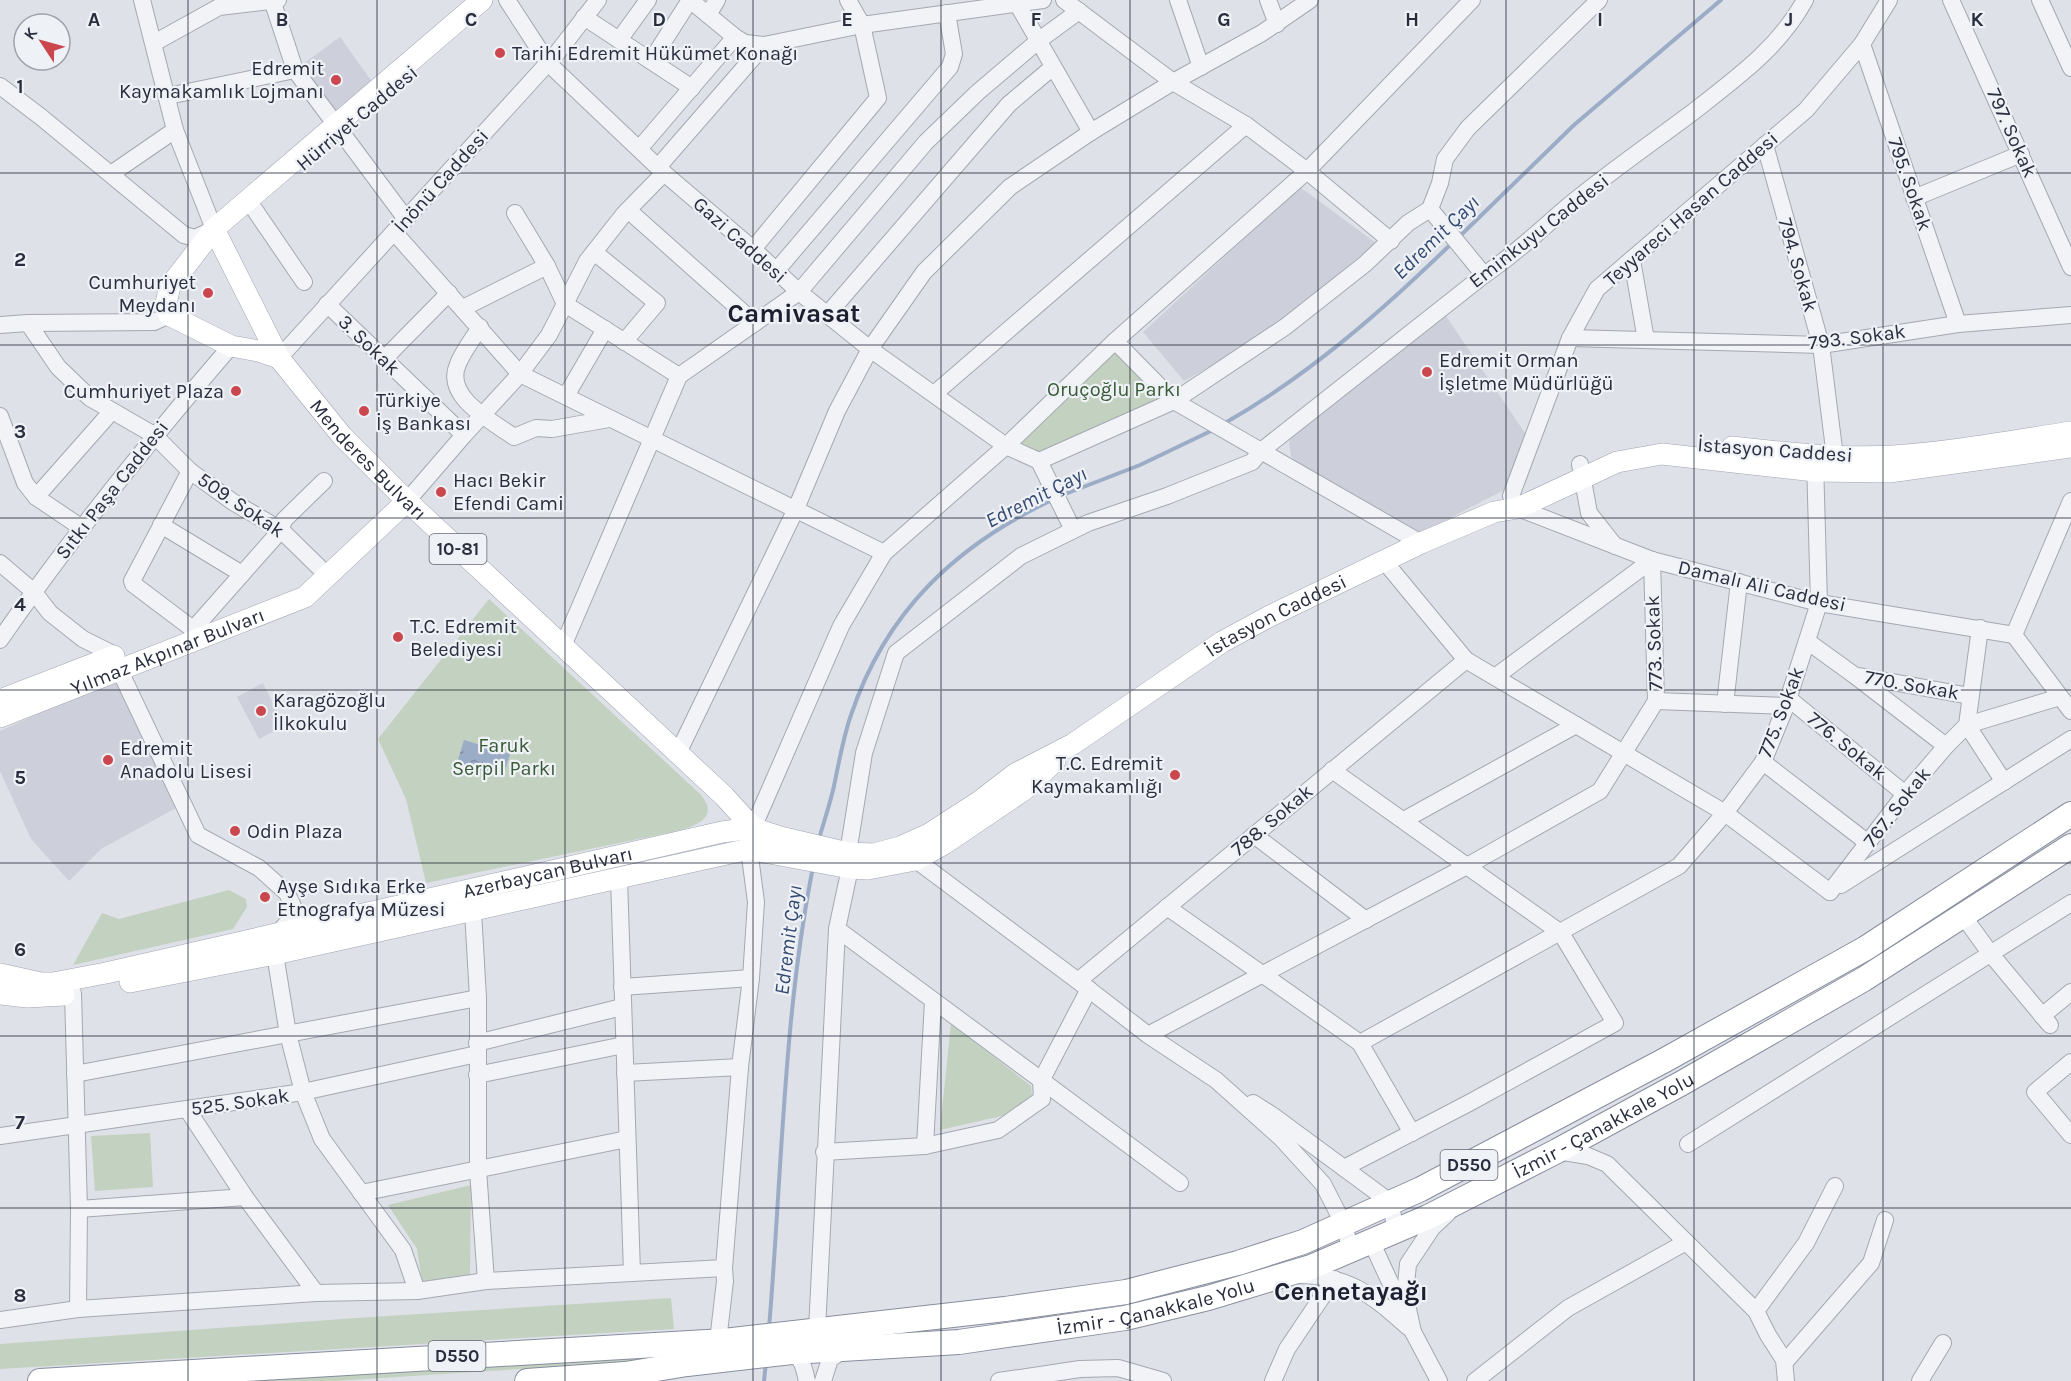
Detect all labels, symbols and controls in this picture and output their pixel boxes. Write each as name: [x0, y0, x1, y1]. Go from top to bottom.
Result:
text: A: [88, 8, 101, 31]
text: B: [276, 8, 288, 31]
text: C: [465, 8, 477, 31]
text: D: [652, 8, 666, 31]
text: E: [841, 8, 853, 31]
text: F: [1031, 8, 1042, 31]
text: G: [1217, 8, 1231, 31]
text: H: [1405, 8, 1419, 31]
text: I: [1597, 8, 1603, 31]
text: J: [1785, 8, 1793, 31]
text: K: [1970, 8, 1984, 31]
north arrow: [12, 12, 72, 72]
text: K: [20, 23, 41, 43]
place label: Tarihi Edremit Hükümet Konağı: [512, 42, 798, 65]
marker: Tarihi Edremit Hükümet Konağı: [493, 46, 507, 60]
place label: Edremit Kaymakamlık Lojmanı: [119, 57, 324, 103]
street label: Hürriyet Caddesi: [292, 61, 422, 175]
marker: Edremit Kaymakamlık Lojmanı: [329, 73, 343, 87]
text: 1: [16, 75, 24, 98]
street label: 797. Sokak: [1982, 85, 2042, 181]
street label: İnönü Caddesi: [389, 125, 493, 237]
street label: Teyyareci Hasan Caddesi: [1599, 127, 1783, 291]
street label: 795. Sokak: [1883, 134, 1937, 234]
street label: Eminkuyu Caddesi: [1464, 169, 1614, 293]
water label: Edremit Çayı: [1388, 190, 1484, 284]
street label: Gazi Caddesi: [689, 192, 791, 288]
street label: 794. Sokak: [1774, 215, 1822, 315]
text: 2: [14, 248, 26, 271]
place label: Cumhuriyet Meydanı: [88, 271, 196, 317]
marker: Cumhuriyet Meydanı: [201, 286, 215, 300]
district label: Camivasat: [728, 298, 860, 329]
street label: 3. Sokak: [333, 310, 405, 380]
street label: 793. Sokak: [1807, 320, 1907, 354]
place label: Edremit Orman İşletme Müdürlüğü: [1439, 349, 1614, 395]
marker: Edremit Orman İşletme Müdürlüğü: [1420, 365, 1434, 379]
park label: Oruçoğlu Parkı: [1047, 378, 1181, 401]
place label: Cumhuriyet Plaza: [64, 380, 224, 403]
marker: Cumhuriyet Plaza: [229, 384, 243, 398]
place label: Türkiye İş Bankası: [376, 389, 471, 435]
street label: Menderes Bulvarı: [305, 394, 431, 525]
marker: Türkiye İş Bankası: [357, 404, 371, 418]
street label: Sıtkı Paşa Caddesi: [51, 416, 173, 564]
text: 3: [14, 420, 26, 443]
street label: İstasyon Caddesi: [1697, 433, 1853, 467]
water label: Edremit Çayı: [981, 461, 1091, 533]
street label: 509. Sokak: [193, 468, 289, 542]
place label: Hacı Bekir Efendi Cami: [453, 469, 564, 515]
marker: Hacı Bekir Efendi Cami: [434, 485, 448, 499]
road number: 10-81: [430, 534, 486, 564]
street label: Damalı Ali Caddesi: [1676, 555, 1848, 617]
street label: İstasyon Caddesi: [1201, 569, 1350, 662]
text: 4: [14, 593, 26, 616]
street label: 773. Sokak: [1641, 595, 1667, 691]
street label: Yılmaz Akpınar Bulvarı: [67, 603, 268, 700]
place label: T.C. Edremit Belediyesi: [410, 615, 517, 661]
marker: T.C. Edremit Belediyesi: [391, 630, 405, 644]
street label: 775. Sokak: [1753, 664, 1809, 760]
street label: 770. Sokak: [1863, 665, 1961, 705]
place label: Karagözoğlu İlkokulu: [273, 689, 386, 735]
marker: Karagözoğlu İlkokulu: [254, 704, 268, 718]
street label: 776. Sokak: [1803, 707, 1891, 785]
park label: Faruk Serpil Parkı: [452, 734, 556, 780]
place label: Edremit Anadolu Lisesi: [120, 737, 252, 783]
place label: T.C. Edremit Kaymakamlığı: [1031, 752, 1163, 798]
marker: Edremit Anadolu Lisesi: [101, 753, 115, 767]
street label: 767. Sokak: [1859, 762, 1935, 852]
text: 5: [14, 766, 26, 789]
marker: T.C. Edremit Kaymakamlığı: [1168, 768, 1182, 782]
street label: 788. Sokak: [1227, 779, 1317, 861]
place label: Odin Plaza: [247, 820, 343, 843]
marker: Odin Plaza: [228, 824, 242, 838]
street label: Azerbaycan Bulvarı: [461, 841, 635, 902]
place label: Ayşe Sıdıka Erke Etnografya Müzesi: [277, 875, 446, 921]
water label: Edremit Çayı: [769, 884, 807, 996]
marker: Ayşe Sıdıka Erke Etnografya Müzesi: [258, 890, 272, 904]
text: 6: [14, 938, 26, 961]
street label: İzmir - Çanakkale Yolu: [1509, 1067, 1698, 1183]
street label: 525. Sokak: [189, 1084, 291, 1120]
text: 7: [15, 1111, 25, 1134]
road number: D550: [1440, 1150, 1498, 1180]
street label: İzmir - Çanakkale Yolu: [1055, 1273, 1257, 1339]
district label: Cennetayağı: [1274, 1276, 1428, 1307]
text: 8: [14, 1284, 26, 1307]
road number: D550: [428, 1341, 486, 1371]

